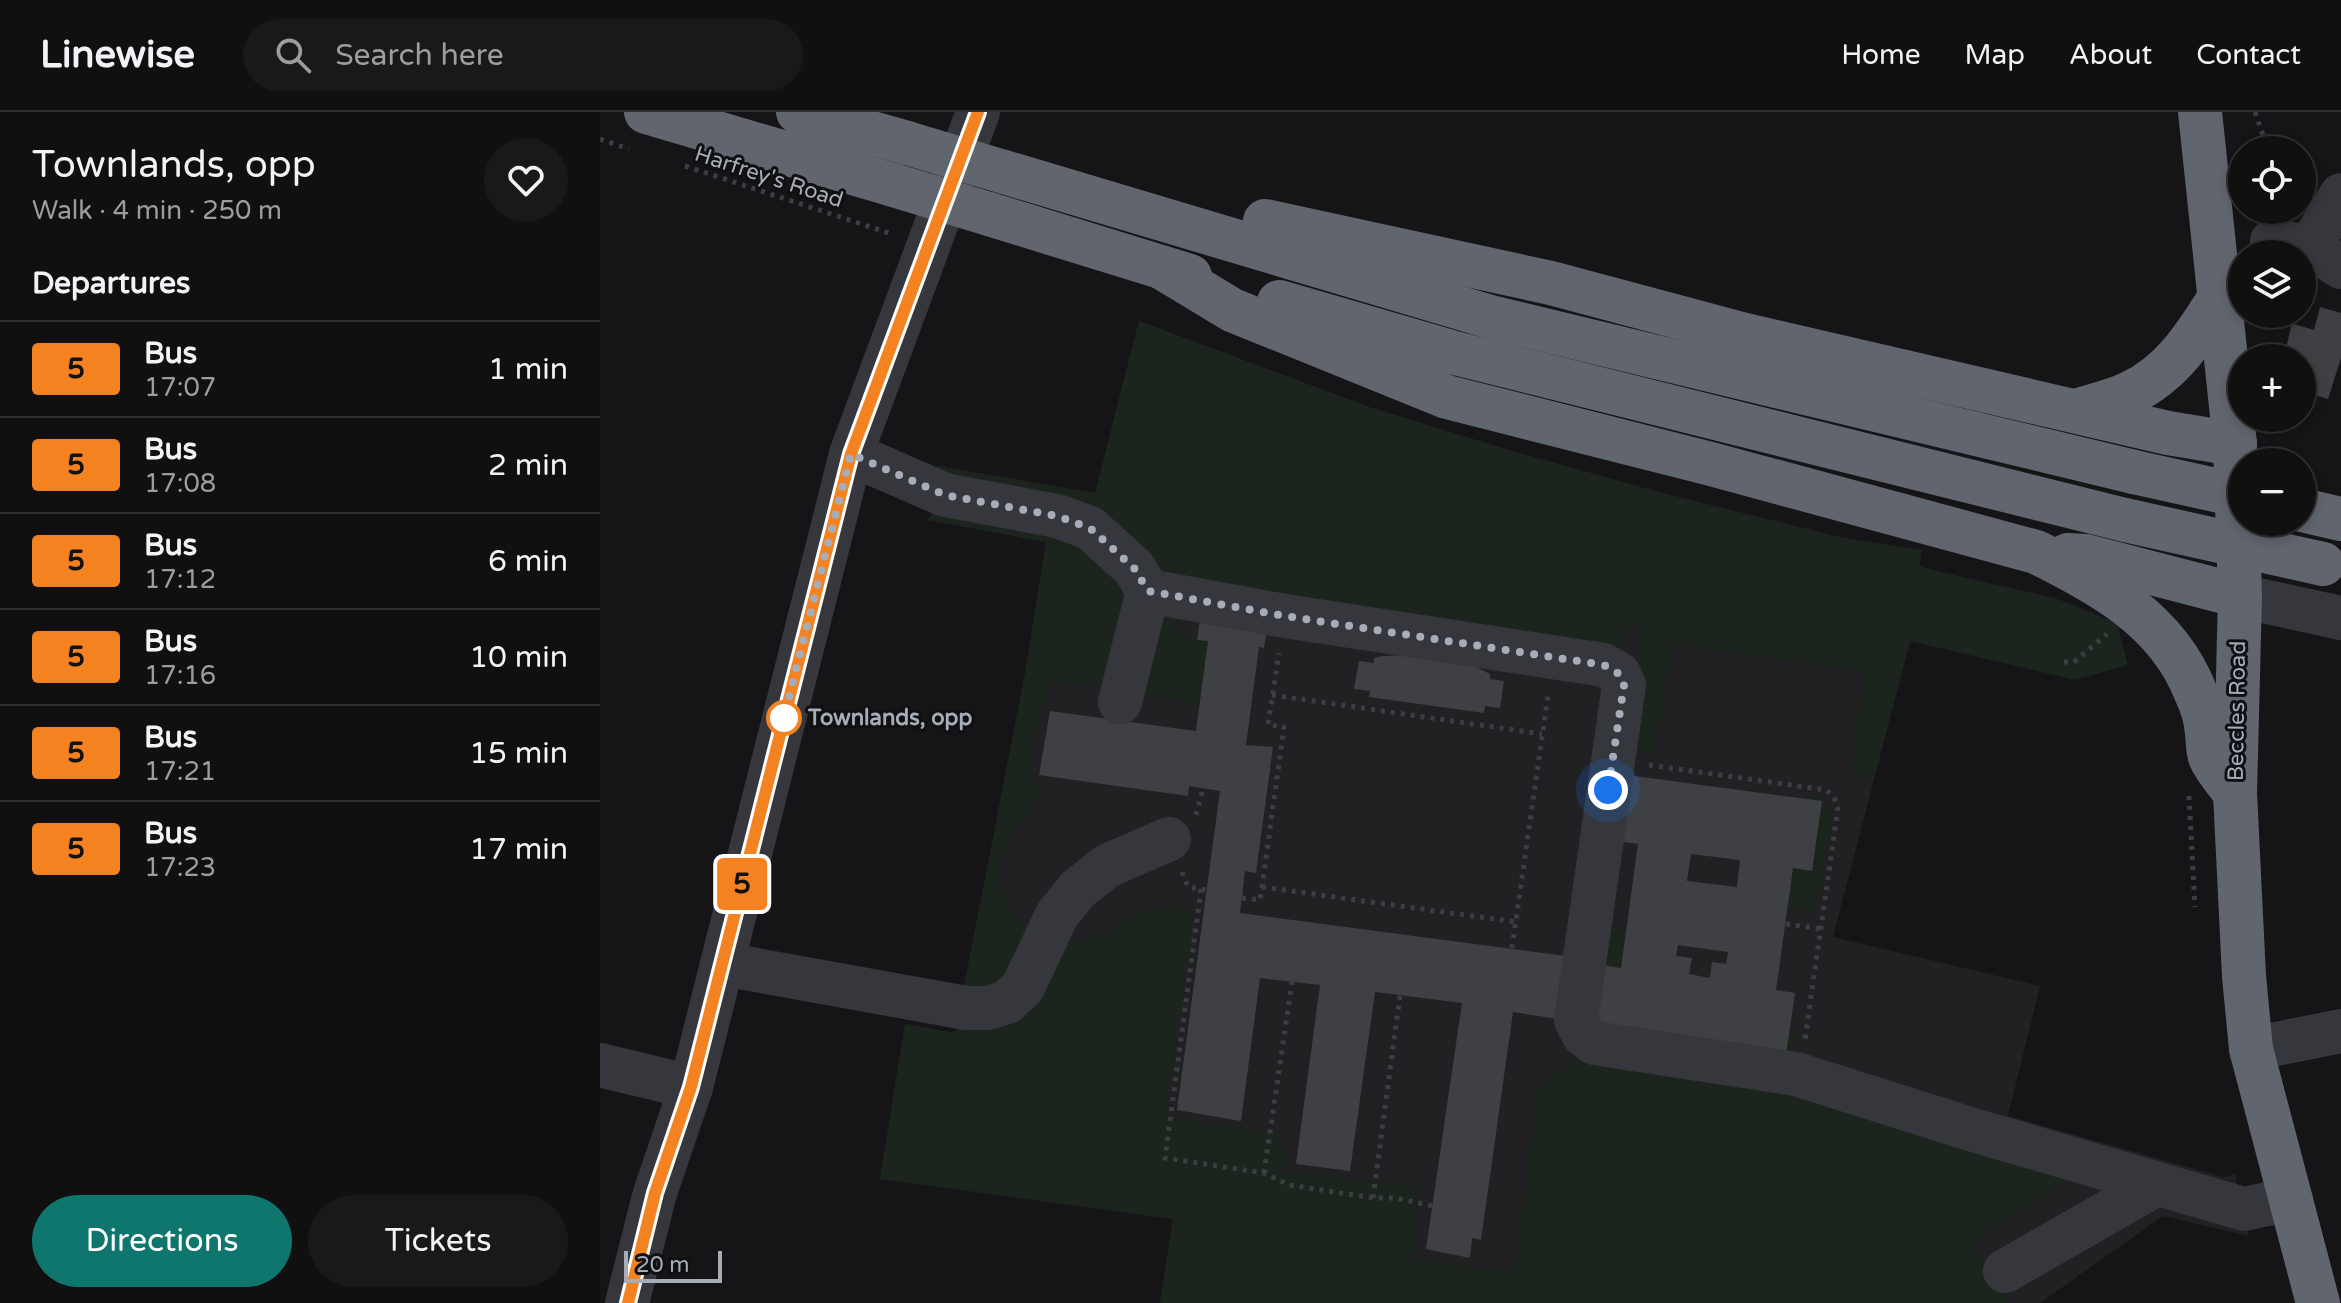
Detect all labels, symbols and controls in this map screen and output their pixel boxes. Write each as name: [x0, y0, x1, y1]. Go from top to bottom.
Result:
search box: [243, 19, 803, 91]
text: Linewise: [40, 32, 195, 78]
icon: search: [271, 33, 315, 77]
text: Search here: [335, 37, 504, 74]
text: Home: [1841, 38, 1921, 72]
text: Map: [1965, 38, 2025, 72]
text: About: [2069, 38, 2152, 72]
text: Contact: [2196, 38, 2301, 72]
map controls: [2228, 136, 2316, 536]
button: locate: [2228, 136, 2316, 224]
button: heart: [484, 138, 568, 222]
street label: Harfrey's Road: [692, 141, 846, 213]
text: Townlands, opp: [32, 142, 316, 188]
text: Walk · 4 min · 250 m: [32, 195, 282, 226]
button: layers: [2228, 240, 2316, 328]
text: Departures: [32, 265, 190, 302]
text: Bus: [144, 335, 197, 372]
button: +: [2228, 344, 2316, 432]
text: 1 min: [488, 351, 568, 388]
text: 5: [67, 352, 85, 386]
text: 17:07: [144, 372, 216, 403]
text: Bus: [144, 431, 197, 468]
text: 2 min: [488, 447, 568, 484]
text: 5: [67, 448, 85, 482]
button: −: [2228, 448, 2316, 536]
text: 17:08: [144, 468, 216, 499]
text: Bus: [144, 527, 197, 564]
text: 6 min: [488, 543, 568, 580]
text: 5: [67, 544, 85, 578]
text: 17:12: [144, 564, 216, 595]
text: Bus: [144, 623, 197, 660]
text: 10 min: [469, 639, 568, 676]
text: 5: [67, 640, 85, 674]
street label: Beccles Road: [2223, 641, 2251, 781]
text: 17:16: [144, 660, 216, 691]
marker: Townlands, opp: [767, 701, 801, 735]
place label: Townlands, opp: [807, 705, 972, 731]
text: Bus: [144, 719, 197, 756]
text: 15 min: [469, 735, 568, 772]
text: 5: [67, 736, 85, 770]
text: 17:21: [144, 756, 216, 787]
your location: [1588, 770, 1628, 810]
text: Bus: [144, 815, 197, 852]
text: 17 min: [469, 831, 568, 868]
text: 5: [67, 832, 85, 866]
text: 17:23: [144, 852, 216, 883]
line badge: 5: [716, 858, 768, 910]
text: 5: [733, 867, 751, 901]
button: Directions: [32, 1195, 292, 1287]
button: Tickets: [308, 1195, 568, 1287]
scale bar: [624, 1247, 722, 1283]
text: 20 m: [636, 1252, 690, 1278]

